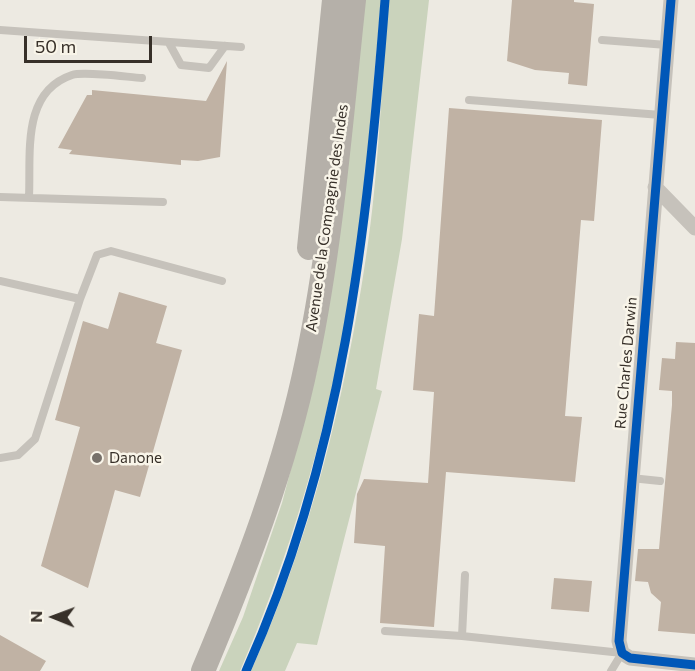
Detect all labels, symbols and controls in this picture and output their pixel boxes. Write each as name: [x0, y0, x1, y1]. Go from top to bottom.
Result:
scale bar: [27, 24, 154, 62]
text: 50 m: [35, 35, 76, 57]
street label: Avenue de la Compagnie des Indes: [302, 103, 352, 333]
street label: Rue Charles Darwin: [611, 296, 641, 430]
place label: Danone: [109, 449, 162, 467]
marker: Danone: [90, 451, 104, 465]
north arrow: [24, 587, 84, 647]
text: N: [26, 611, 45, 623]

